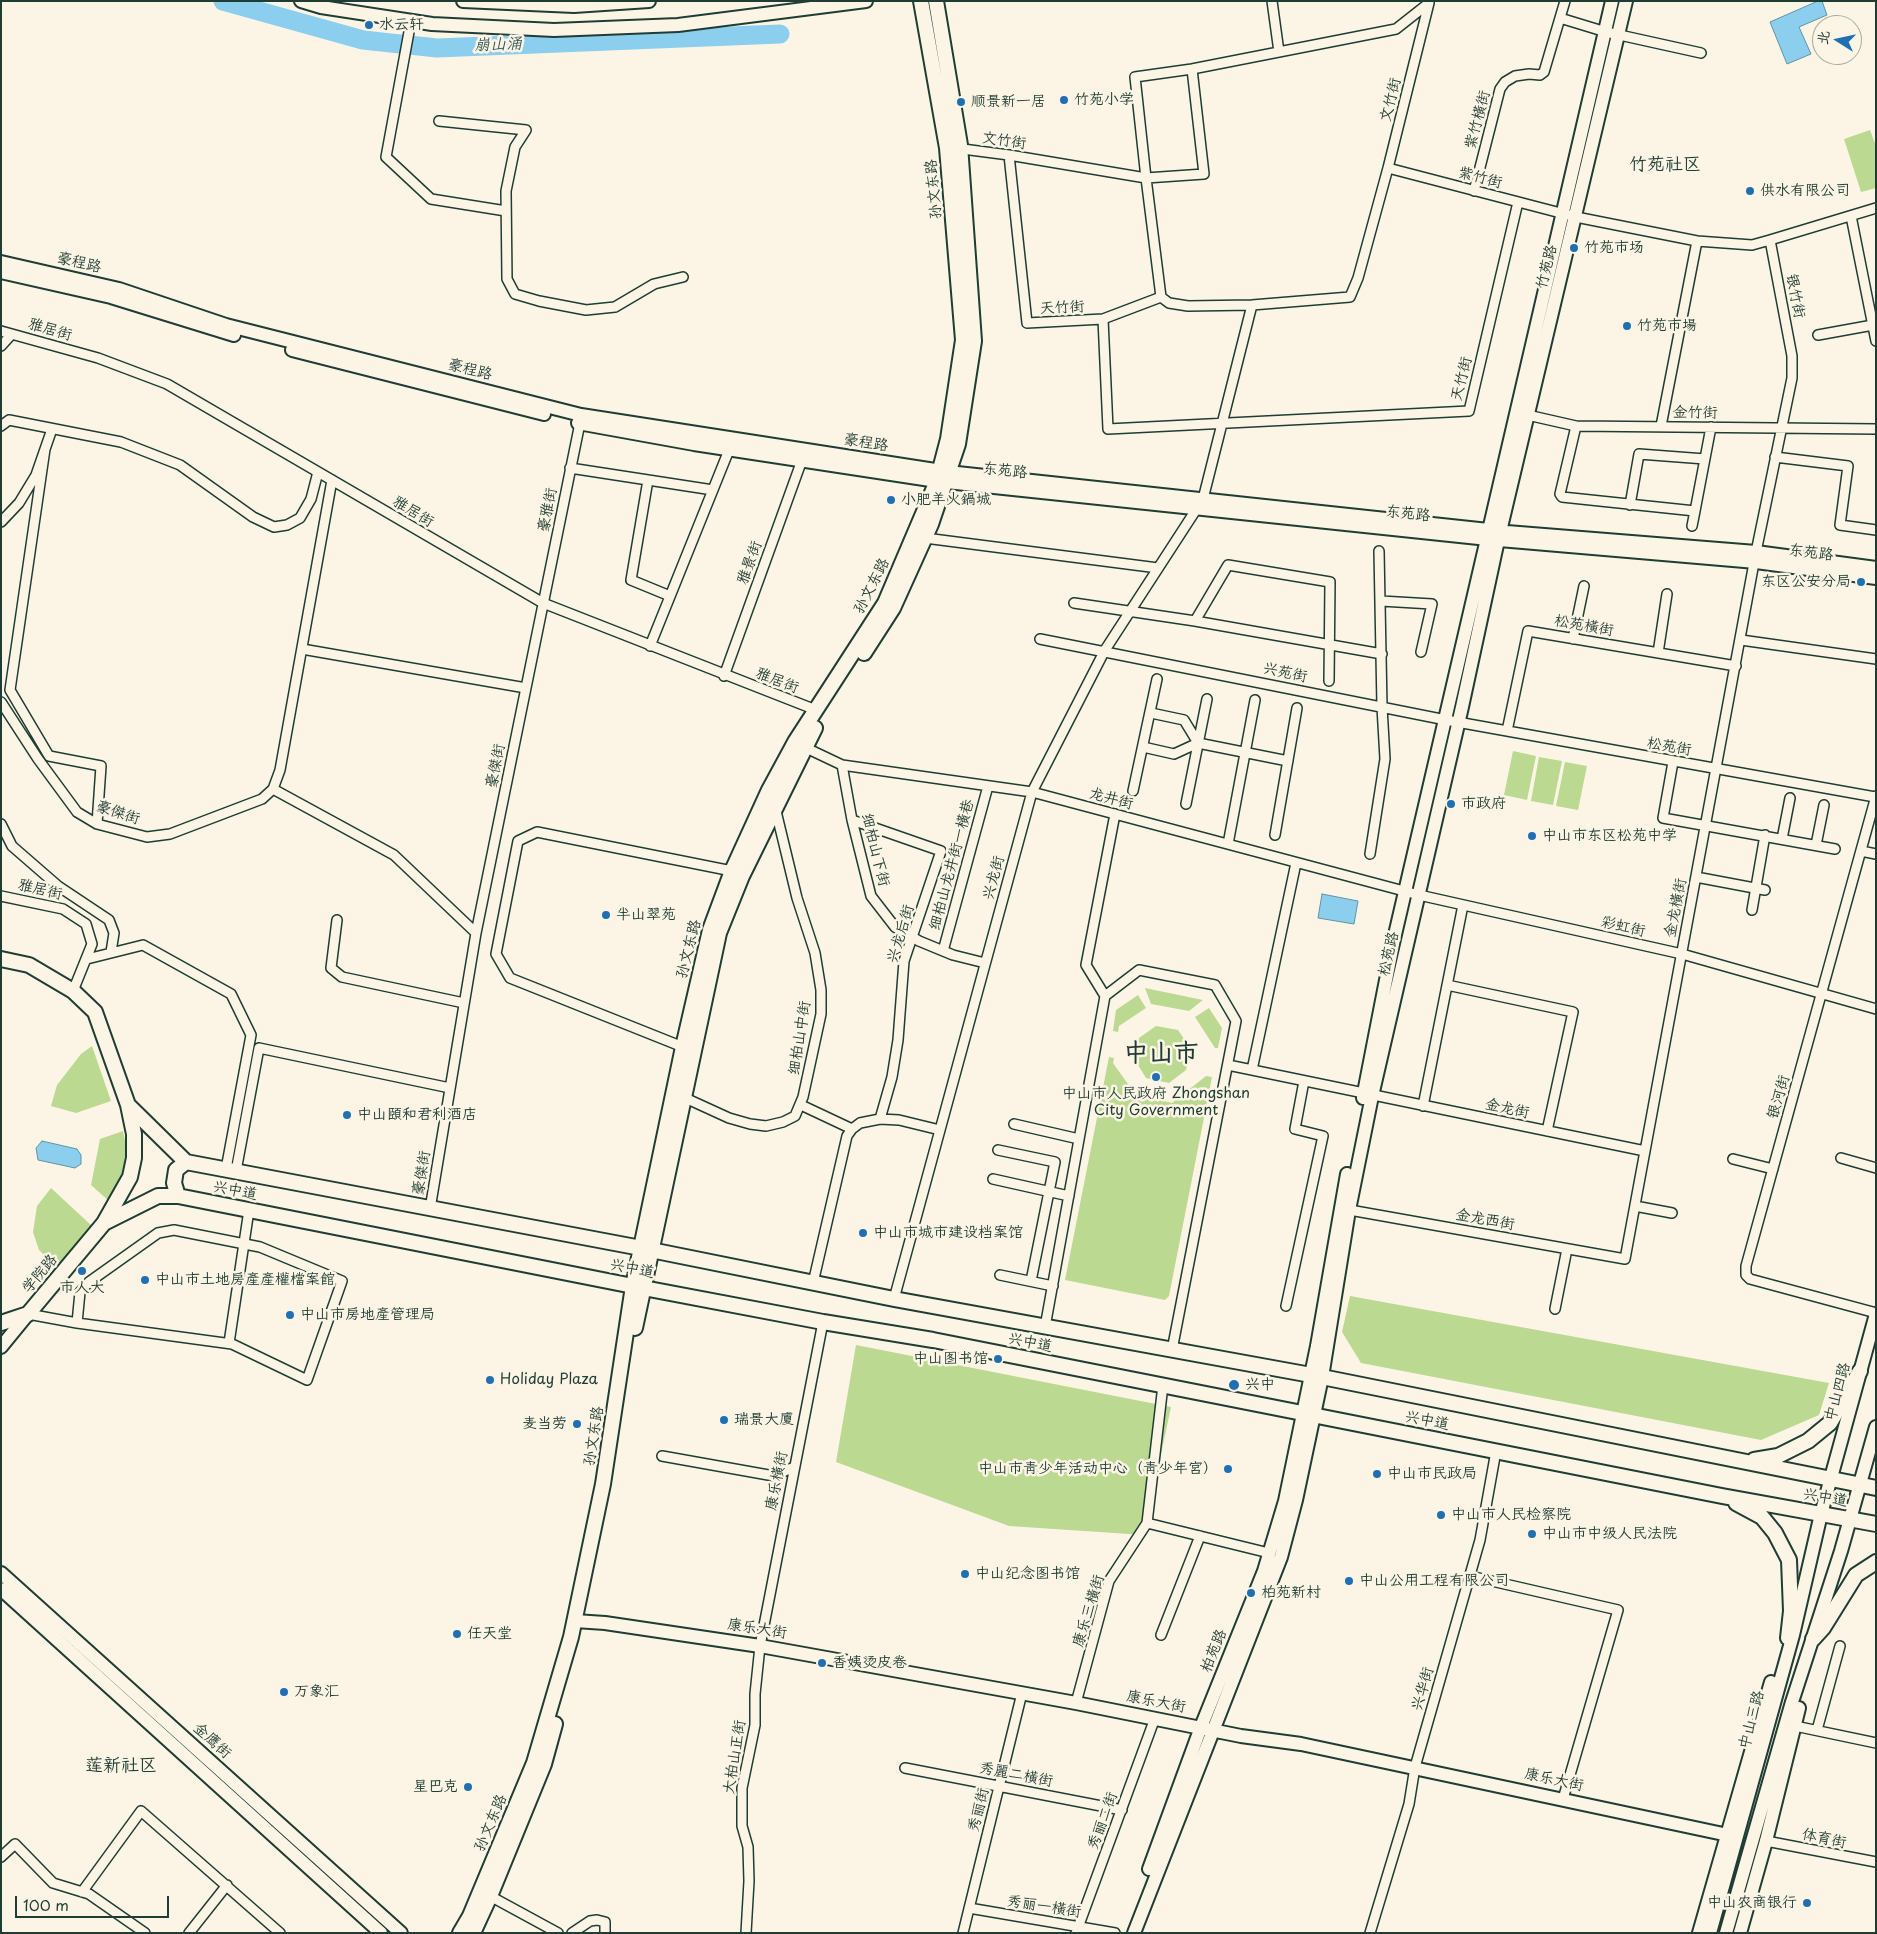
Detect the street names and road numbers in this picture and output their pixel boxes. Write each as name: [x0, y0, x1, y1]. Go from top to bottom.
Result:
street label: 文竹街: [1377, 76, 1405, 124]
street label: 紫竹横街: [1462, 89, 1494, 151]
street label: 文竹街: [980, 129, 1028, 153]
street label: 孙文东路: [922, 158, 946, 220]
street label: 紫竹街: [1456, 163, 1504, 193]
street label: 竹苑路: [1533, 243, 1561, 291]
street label: 豪程路: [55, 249, 103, 277]
street label: 银竹街: [1782, 272, 1808, 320]
street label: 天竹街: [1039, 298, 1085, 318]
street label: 雅居街: [26, 315, 74, 345]
street label: 天竹街: [1448, 355, 1476, 403]
street label: 豪程路: [446, 356, 494, 384]
street label: 金竹街: [1672, 404, 1718, 422]
street label: 豪程路: [842, 431, 890, 455]
street label: 东苑路: [982, 460, 1028, 482]
street label: 豪雅街: [535, 486, 561, 534]
street label: 雅居街: [389, 493, 437, 531]
street label: 东苑路: [1385, 503, 1431, 525]
street label: 雅景街: [734, 539, 766, 587]
street label: 东苑路: [1788, 541, 1834, 565]
street label: 孙文东路: [850, 555, 894, 617]
street label: 松苑横街: [1553, 612, 1615, 640]
street label: 兴苑街: [1261, 660, 1309, 686]
street label: 雅居街: [753, 665, 801, 697]
street label: 松苑街: [1645, 734, 1693, 760]
street label: 豪傑街: [483, 742, 509, 790]
street label: 龙井街: [1087, 784, 1135, 814]
street label: 豪傑街: [94, 797, 142, 829]
street label: 细柏山龙井街一横巷: [926, 797, 978, 933]
street label: 细柏山下街: [857, 811, 893, 889]
street label: 兴龙街: [979, 854, 1009, 902]
street label: 雅居街: [16, 876, 64, 904]
street label: 金龙横街: [1661, 877, 1691, 939]
street label: 兴龙后街: [884, 903, 918, 965]
street label: 彩虹街: [1599, 913, 1647, 941]
street label: 孙文东路: [673, 918, 705, 980]
street label: 松苑路: [1375, 930, 1403, 978]
street label: 细柏山中街: [785, 1000, 815, 1076]
street label: 银河街: [1764, 1073, 1794, 1121]
street label: 金龙街: [1483, 1096, 1531, 1122]
street label: 豪傑街: [410, 1149, 434, 1197]
street label: 兴中道: [211, 1178, 259, 1204]
street label: 金龙西街: [1454, 1206, 1516, 1234]
street label: 学院路: [19, 1251, 61, 1297]
street label: 兴中道: [608, 1256, 656, 1282]
street label: 兴中道: [1006, 1330, 1054, 1356]
street label: 中山四路: [1822, 1361, 1854, 1423]
street label: 孙文东路: [580, 1405, 608, 1467]
street label: 兴中道: [1403, 1408, 1451, 1434]
street label: 康乐横街: [762, 1450, 792, 1512]
street label: 兴中道: [1801, 1485, 1849, 1511]
street label: 康乐三横街: [1069, 1573, 1109, 1649]
street label: 康乐大街: [726, 1615, 788, 1643]
street label: 柏苑路: [1197, 1627, 1231, 1675]
street label: 兴华街: [1408, 1665, 1438, 1713]
street label: 康乐大街: [1125, 1687, 1187, 1717]
street label: 中山三路: [1736, 1689, 1768, 1751]
street label: 金鹰街: [189, 1719, 235, 1763]
street label: 大柏山正街: [720, 1719, 750, 1795]
street label: 秀麗二橫街: [977, 1759, 1055, 1791]
street label: 康乐大街: [1523, 1765, 1585, 1795]
street label: 秀丽街: [965, 1786, 993, 1834]
street label: 秀丽二街: [1084, 1790, 1122, 1852]
street label: 孙文东路: [471, 1792, 511, 1854]
street label: 体育街: [1800, 1826, 1848, 1852]
street label: 秀丽一横街: [1006, 1892, 1082, 1922]

